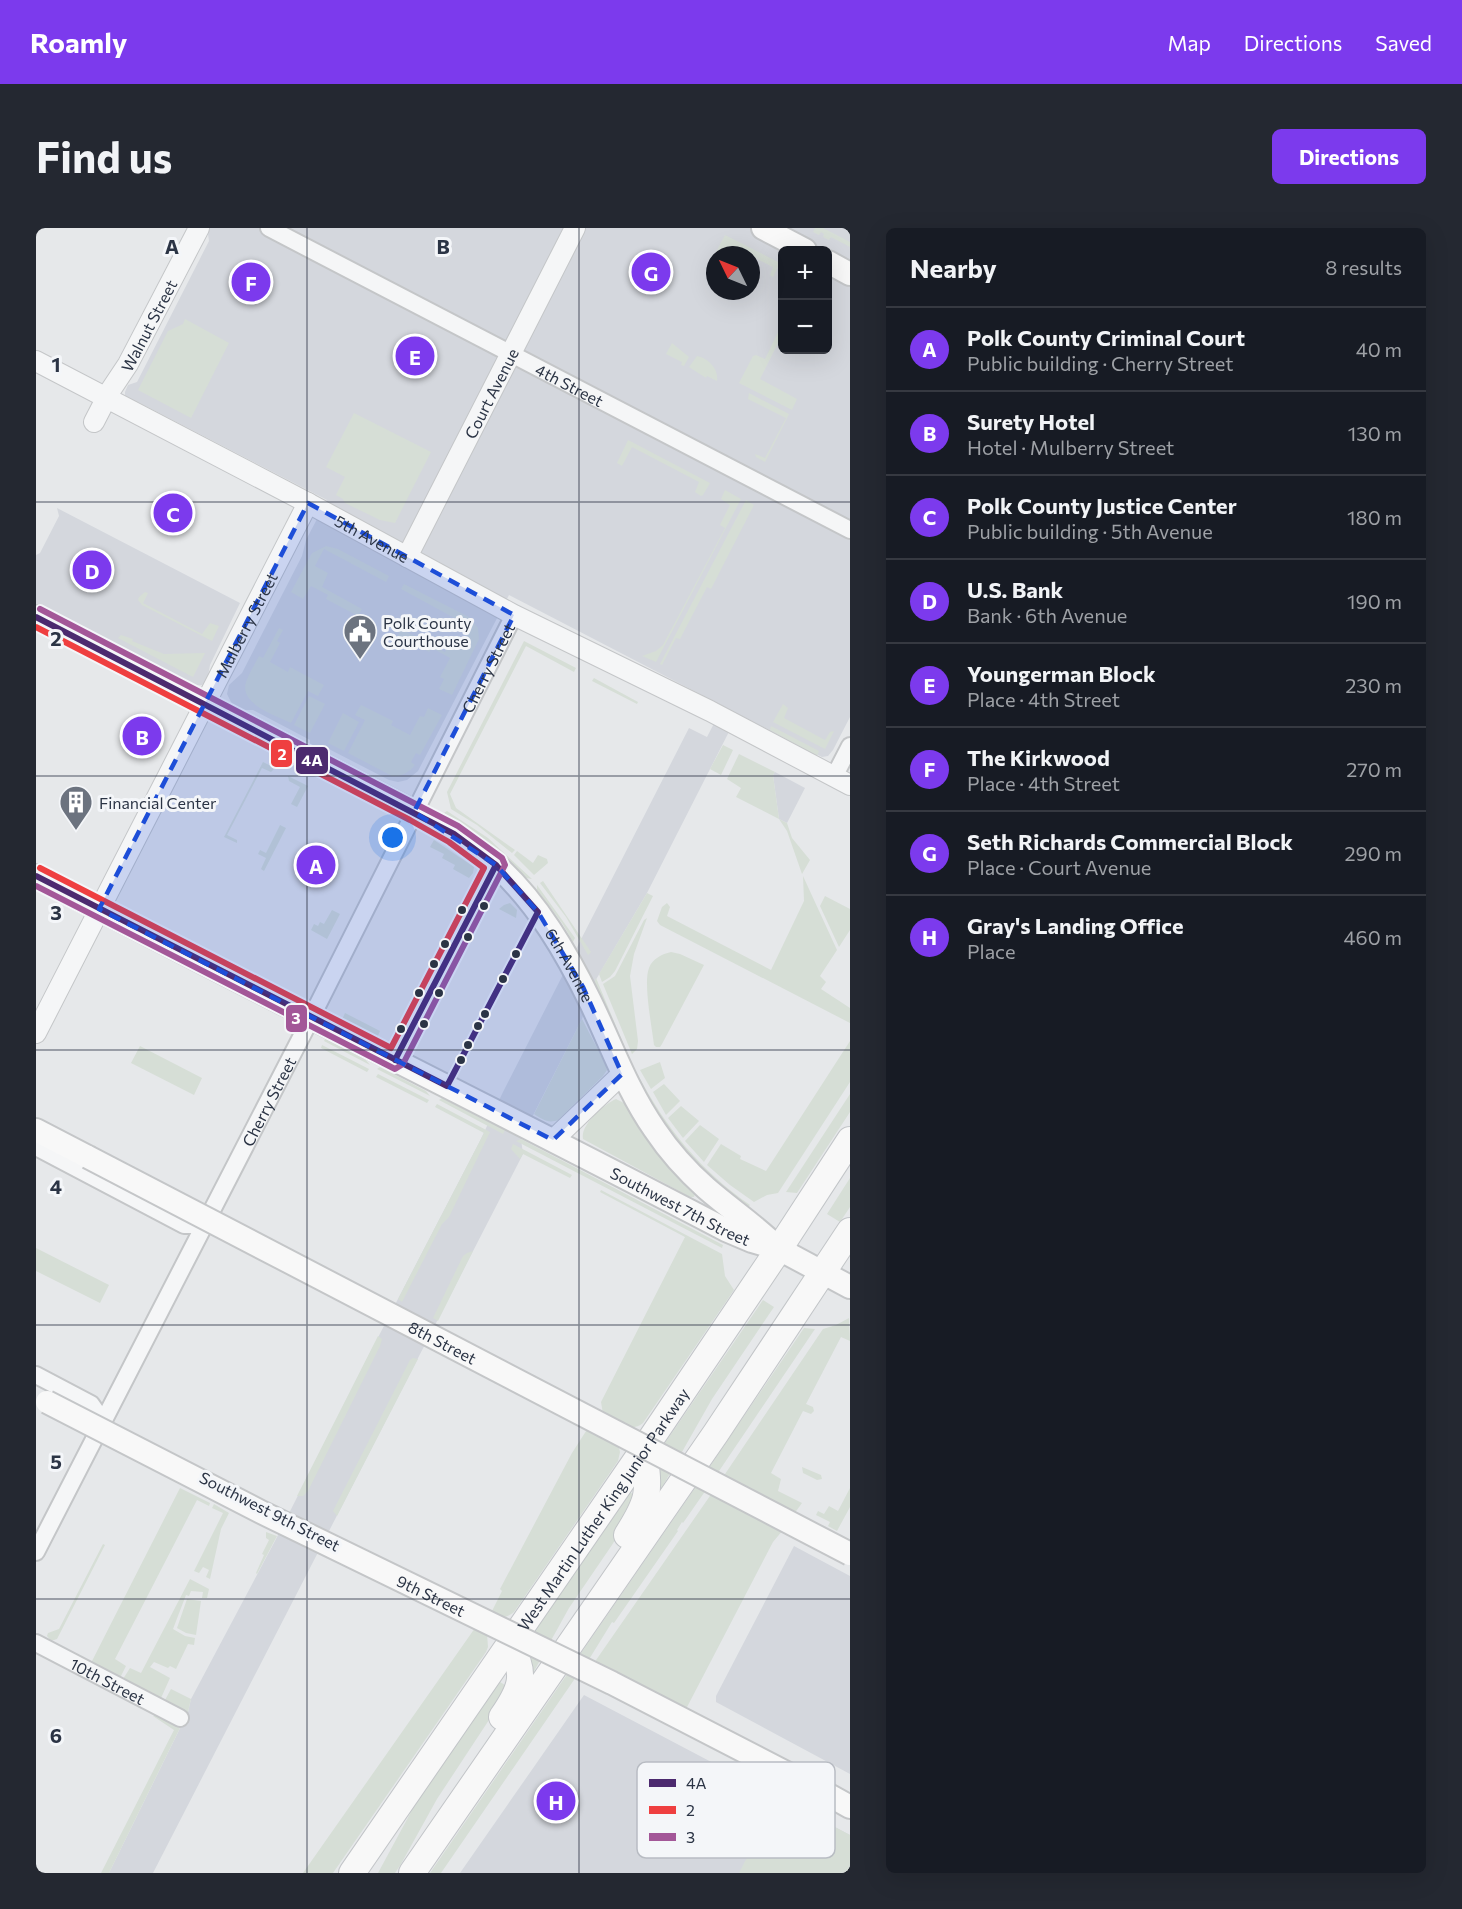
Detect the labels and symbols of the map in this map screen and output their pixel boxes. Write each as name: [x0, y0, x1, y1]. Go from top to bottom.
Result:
text: A: [165, 234, 179, 258]
text: B: [436, 234, 450, 258]
north arrow: [706, 246, 760, 300]
pin: G: [632, 250, 670, 294]
pin: F: [232, 260, 270, 304]
street label: Walnut Street: [116, 276, 180, 374]
pin: E: [396, 334, 434, 378]
street label: Court Avenue: [460, 345, 522, 441]
text: 1: [51, 352, 61, 376]
street label: 4th Street: [533, 359, 607, 410]
pin: C: [154, 490, 192, 536]
street label: 5th Avenue: [332, 510, 413, 566]
pin: D: [72, 548, 112, 592]
street label: Mulberry Street: [211, 568, 281, 680]
public building icon: Polk County Courthouse: [342, 613, 378, 660]
place label: Polk County Courthouse: [383, 613, 472, 650]
street label: Cherry Street: [457, 619, 518, 716]
text: 2: [50, 626, 62, 650]
pin: B: [122, 714, 162, 758]
line badge: 2: [270, 739, 293, 768]
text: 2: [277, 744, 287, 763]
line badge: 4A: [295, 746, 329, 775]
text: 4A: [301, 750, 323, 769]
building icon: Financial Center: [58, 784, 94, 831]
place label: Financial Center: [99, 793, 217, 812]
your location: [378, 823, 407, 852]
pin: A: [296, 842, 336, 888]
text: 3: [50, 900, 62, 924]
unlabelled marker: [478, 900, 490, 912]
unlabelled marker: [456, 904, 468, 916]
street label: 6th Avenue: [542, 924, 598, 1005]
unlabelled marker: [462, 931, 474, 943]
unlabelled marker: [439, 938, 451, 950]
unlabelled marker: [510, 948, 522, 960]
unlabelled marker: [428, 958, 440, 970]
unlabelled marker: [497, 973, 509, 985]
unlabelled marker: [413, 987, 425, 999]
unlabelled marker: [433, 987, 445, 999]
line badge: 3: [285, 1004, 308, 1033]
text: 3: [291, 1008, 301, 1027]
unlabelled marker: [479, 1008, 491, 1020]
unlabelled marker: [418, 1018, 430, 1030]
unlabelled marker: [472, 1020, 484, 1032]
unlabelled marker: [395, 1023, 407, 1035]
unlabelled marker: [462, 1039, 474, 1051]
street label: Cherry Street: [237, 1053, 299, 1149]
unlabelled marker: [455, 1054, 467, 1066]
street label: Southwest 7th Street: [608, 1162, 754, 1249]
text: 4: [50, 1174, 62, 1198]
street label: 8th Street: [406, 1316, 480, 1367]
street label: West Martin Luther King Junior Parkway: [513, 1384, 692, 1634]
text: 5: [50, 1449, 62, 1473]
street label: Southwest 9th Street: [197, 1467, 344, 1555]
street label: 9th Street: [394, 1570, 469, 1620]
street label: 10th Street: [67, 1653, 149, 1708]
text: 6: [50, 1723, 62, 1747]
legend: [637, 1762, 835, 1858]
text: 4A: [686, 1773, 707, 1792]
pin: H: [536, 1778, 576, 1824]
text: 2: [686, 1800, 695, 1819]
text: 3: [686, 1827, 695, 1846]

